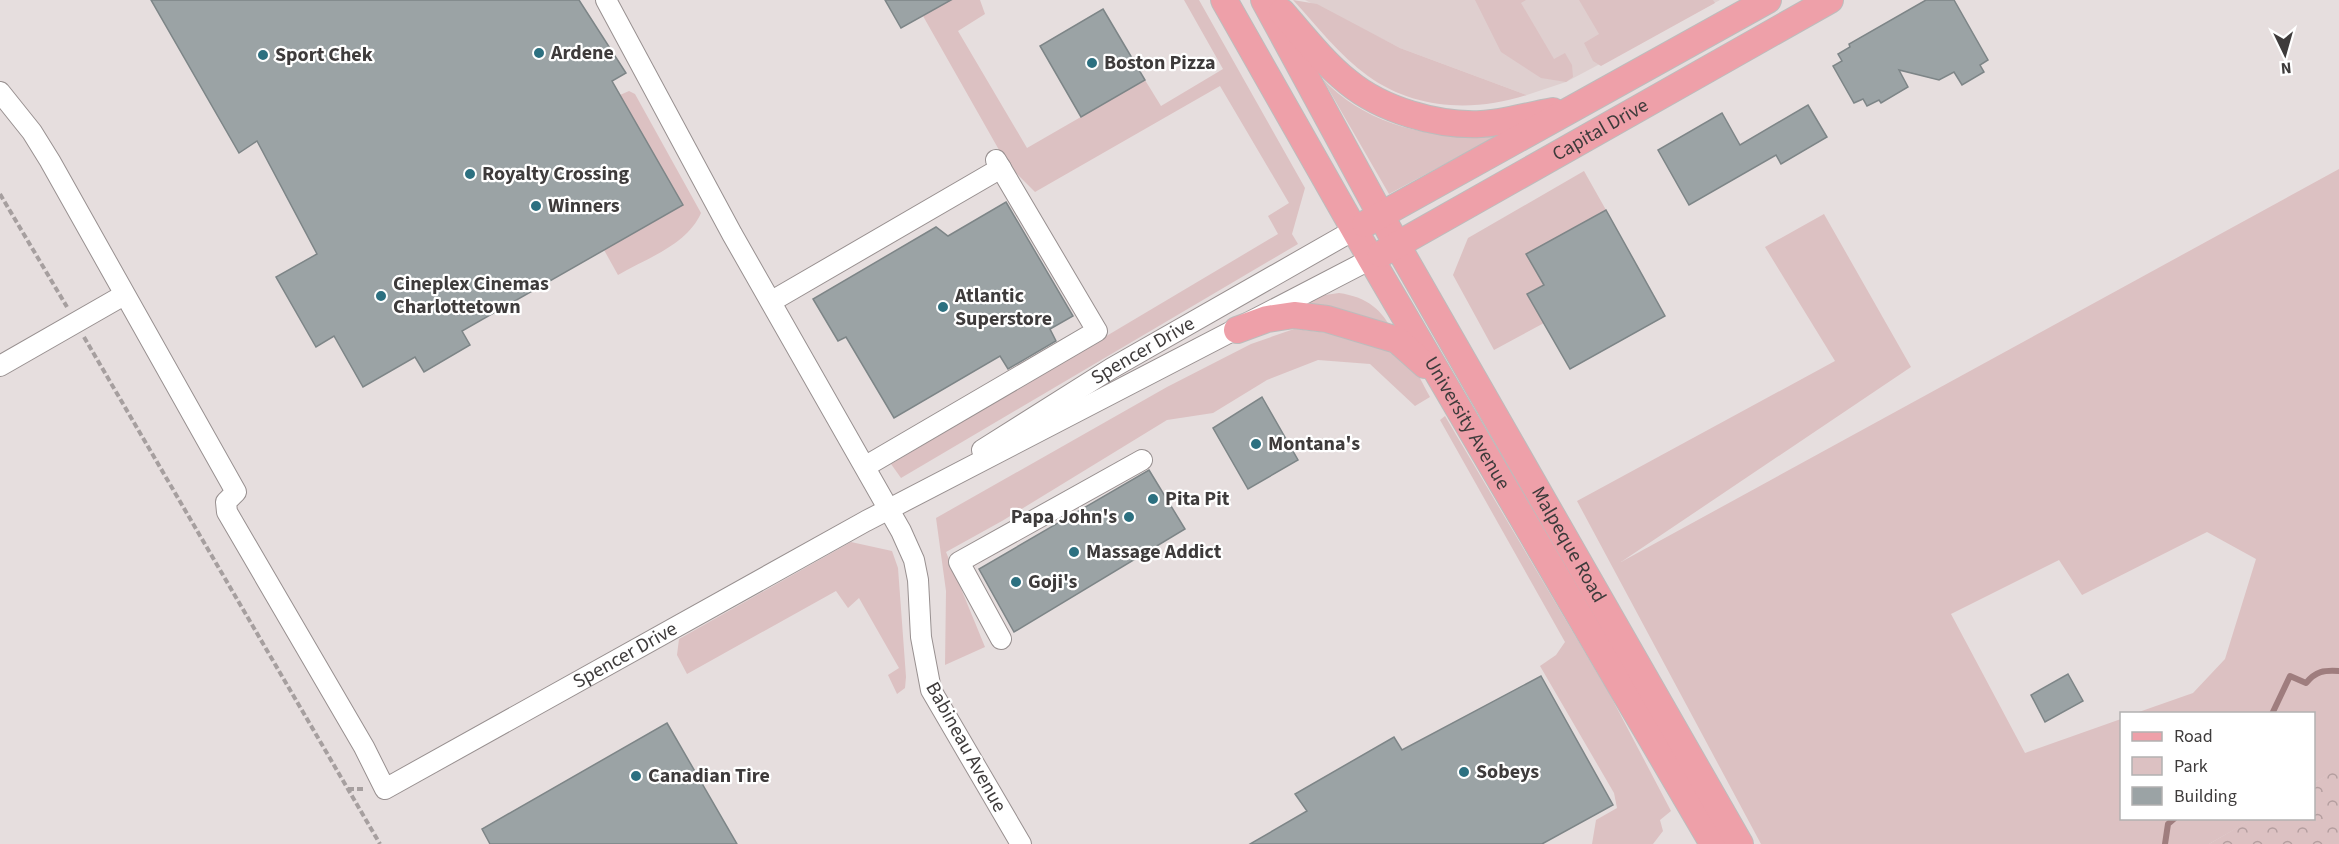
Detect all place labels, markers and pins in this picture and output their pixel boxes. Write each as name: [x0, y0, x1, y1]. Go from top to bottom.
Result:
place label: Ardene: [550, 39, 614, 67]
place label: Sport Chek: [275, 41, 373, 69]
marker: Ardene: [532, 46, 546, 60]
marker: Sport Chek: [256, 48, 270, 62]
place label: Boston Pizza: [1104, 49, 1216, 77]
marker: Boston Pizza: [1085, 56, 1099, 70]
place label: Royalty Crossing: [482, 160, 629, 188]
marker: Royalty Crossing: [463, 167, 477, 181]
place label: Winners: [548, 192, 620, 220]
marker: Winners: [529, 199, 543, 213]
place label: Cineplex Cinemas Charlottetown: [393, 270, 549, 321]
place label: Atlantic Superstore: [954, 282, 1052, 333]
marker: Cineplex Cinemas Charlottetown: [374, 289, 388, 303]
marker: Atlantic Superstore: [936, 300, 950, 314]
place label: Montana's: [1268, 430, 1360, 458]
marker: Montana's: [1249, 437, 1263, 451]
place label: Pita Pit: [1165, 485, 1230, 513]
marker: Pita Pit: [1146, 492, 1160, 506]
place label: Papa John's: [1011, 503, 1117, 531]
marker: Papa John's: [1122, 510, 1136, 524]
place label: Massage Addict: [1086, 538, 1222, 566]
marker: Massage Addict: [1067, 545, 1081, 559]
place label: Goji's: [1028, 568, 1078, 596]
marker: Goji's: [1009, 575, 1023, 589]
place label: Sobeys: [1476, 758, 1539, 786]
place label: Canadian Tire: [648, 762, 770, 790]
marker: Sobeys: [1457, 765, 1471, 779]
marker: Canadian Tire: [629, 769, 643, 783]

